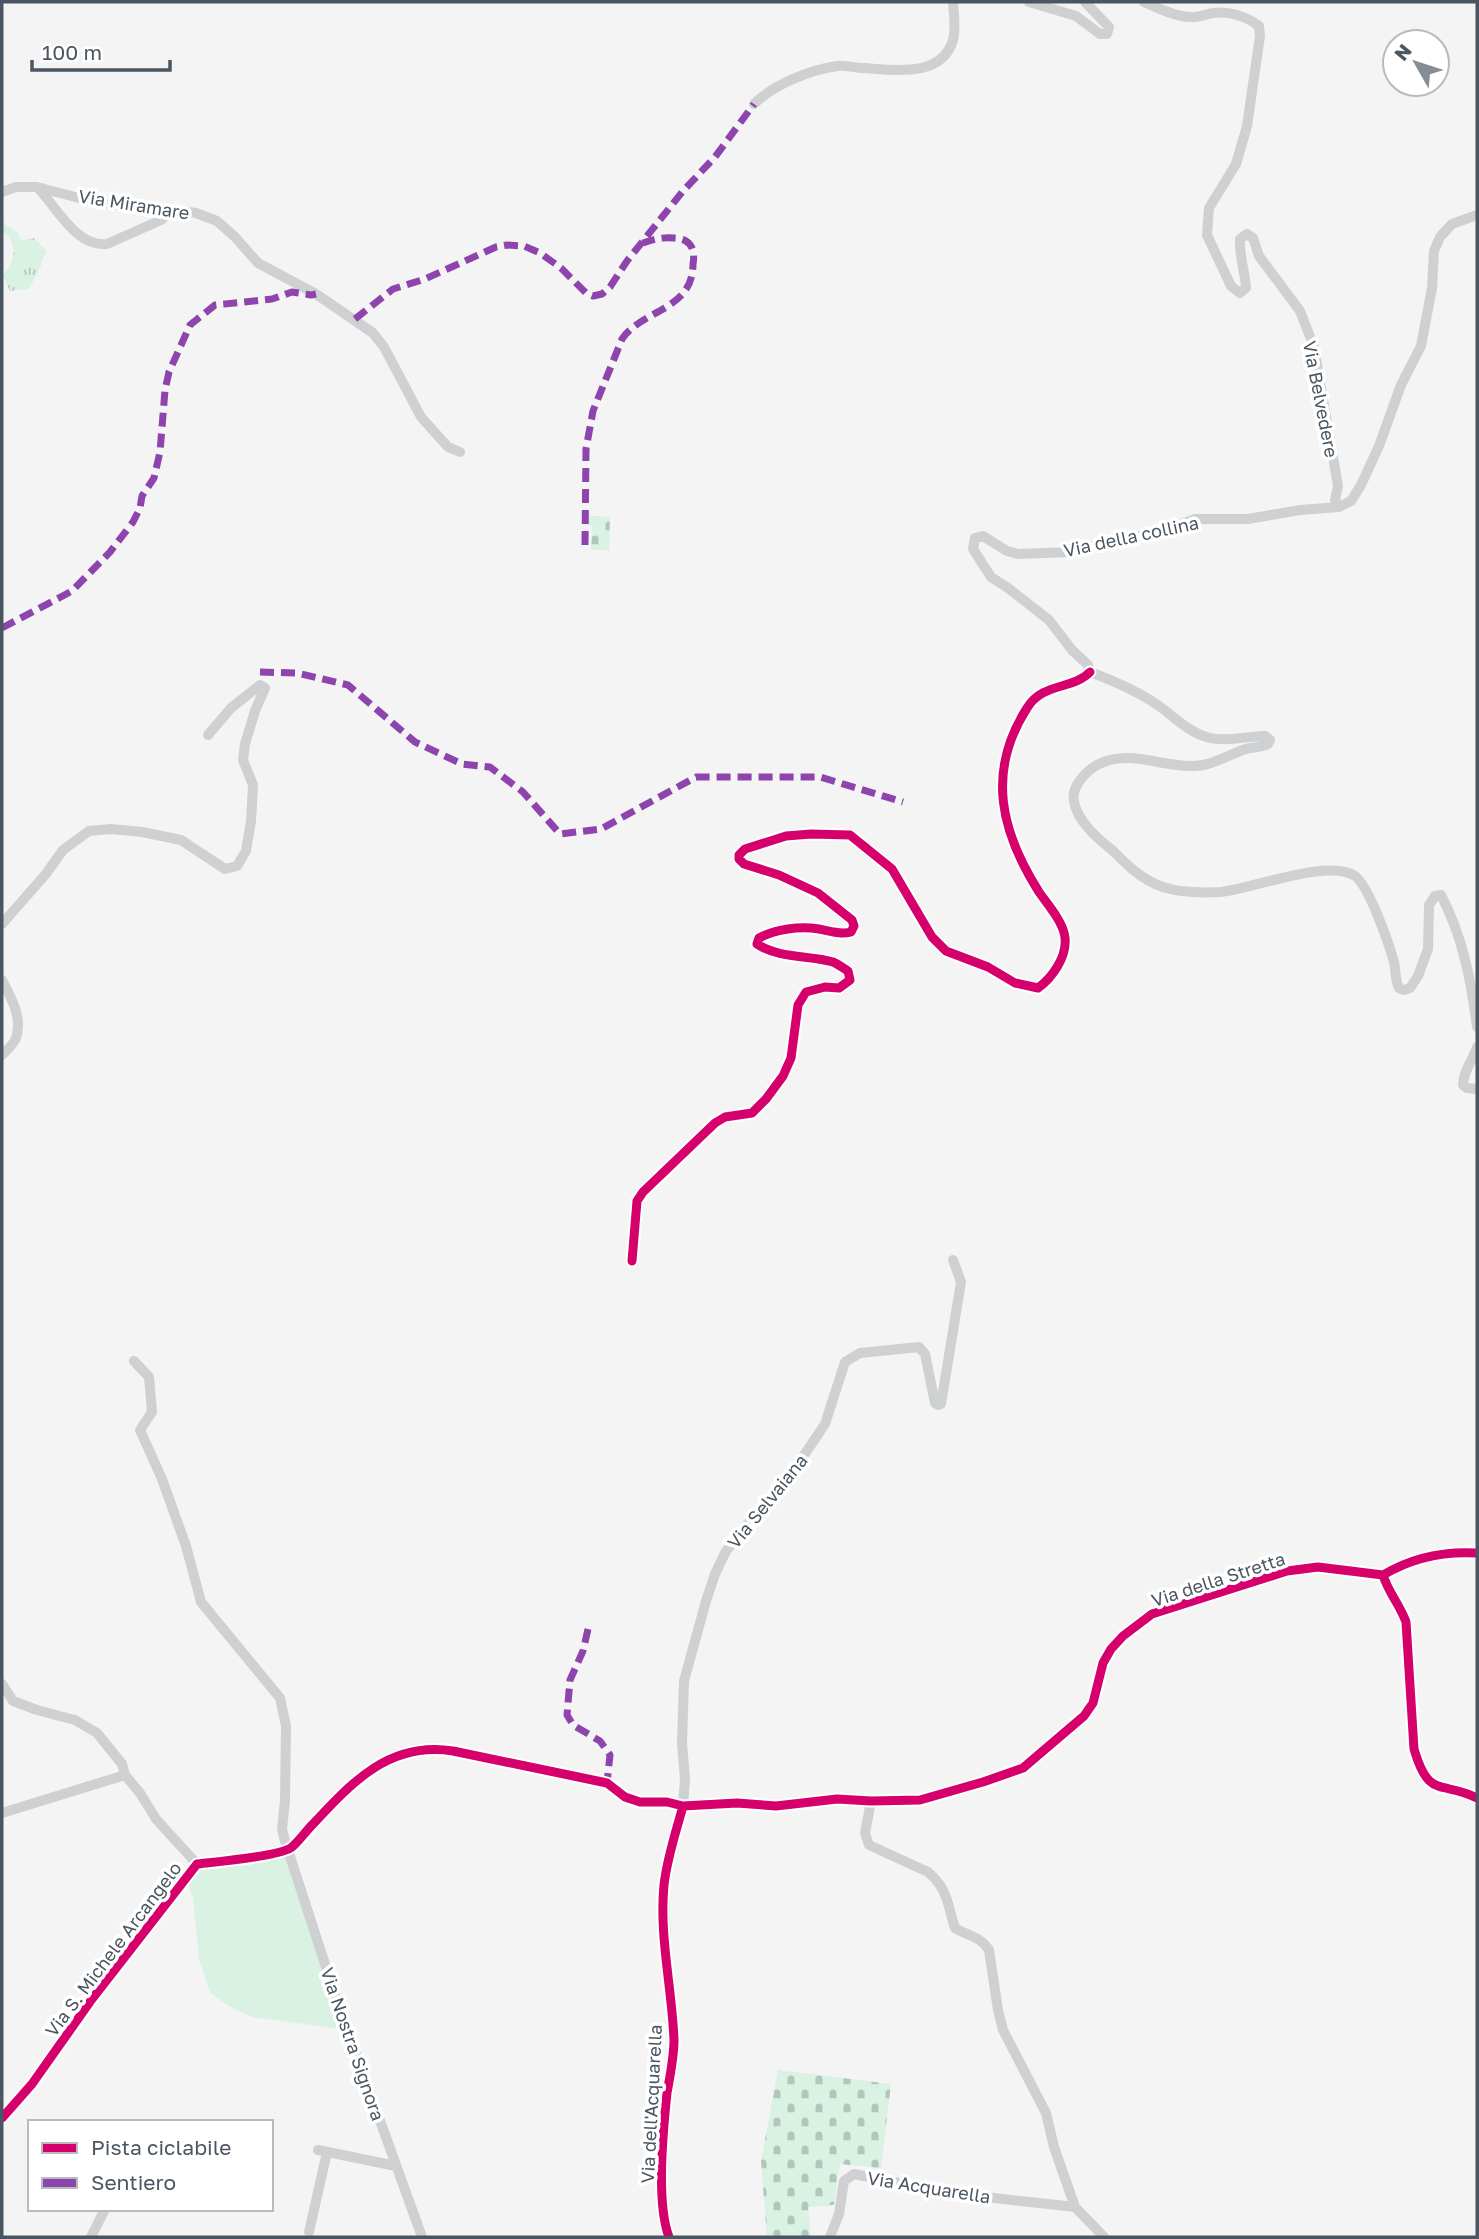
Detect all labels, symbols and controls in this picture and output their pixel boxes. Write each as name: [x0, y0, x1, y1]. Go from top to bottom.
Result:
scale bar: [32, 28, 170, 72]
north arrow: [1381, 28, 1451, 98]
text: 100 m: [42, 39, 102, 65]
text: N: [1389, 39, 1416, 65]
street label: Via Miramare: [77, 184, 191, 224]
street label: Via Belvedere: [1299, 339, 1343, 459]
street label: Via della collina: [1061, 511, 1201, 561]
street label: Via Selvaiana: [722, 1449, 812, 1553]
street label: Via della Stretta: [1148, 1547, 1288, 1611]
street label: Via S. Michele Arcangelo: [40, 1857, 186, 2041]
street label: Via Nostra Signora: [316, 1965, 390, 2123]
street label: Via dell'Acquarella: [636, 2024, 666, 2184]
legend: [28, 2120, 273, 2211]
text: Pista ciclabile: [91, 2134, 231, 2160]
street label: Via Acquarella: [866, 2166, 992, 2208]
text: Sentiero: [91, 2169, 176, 2195]

